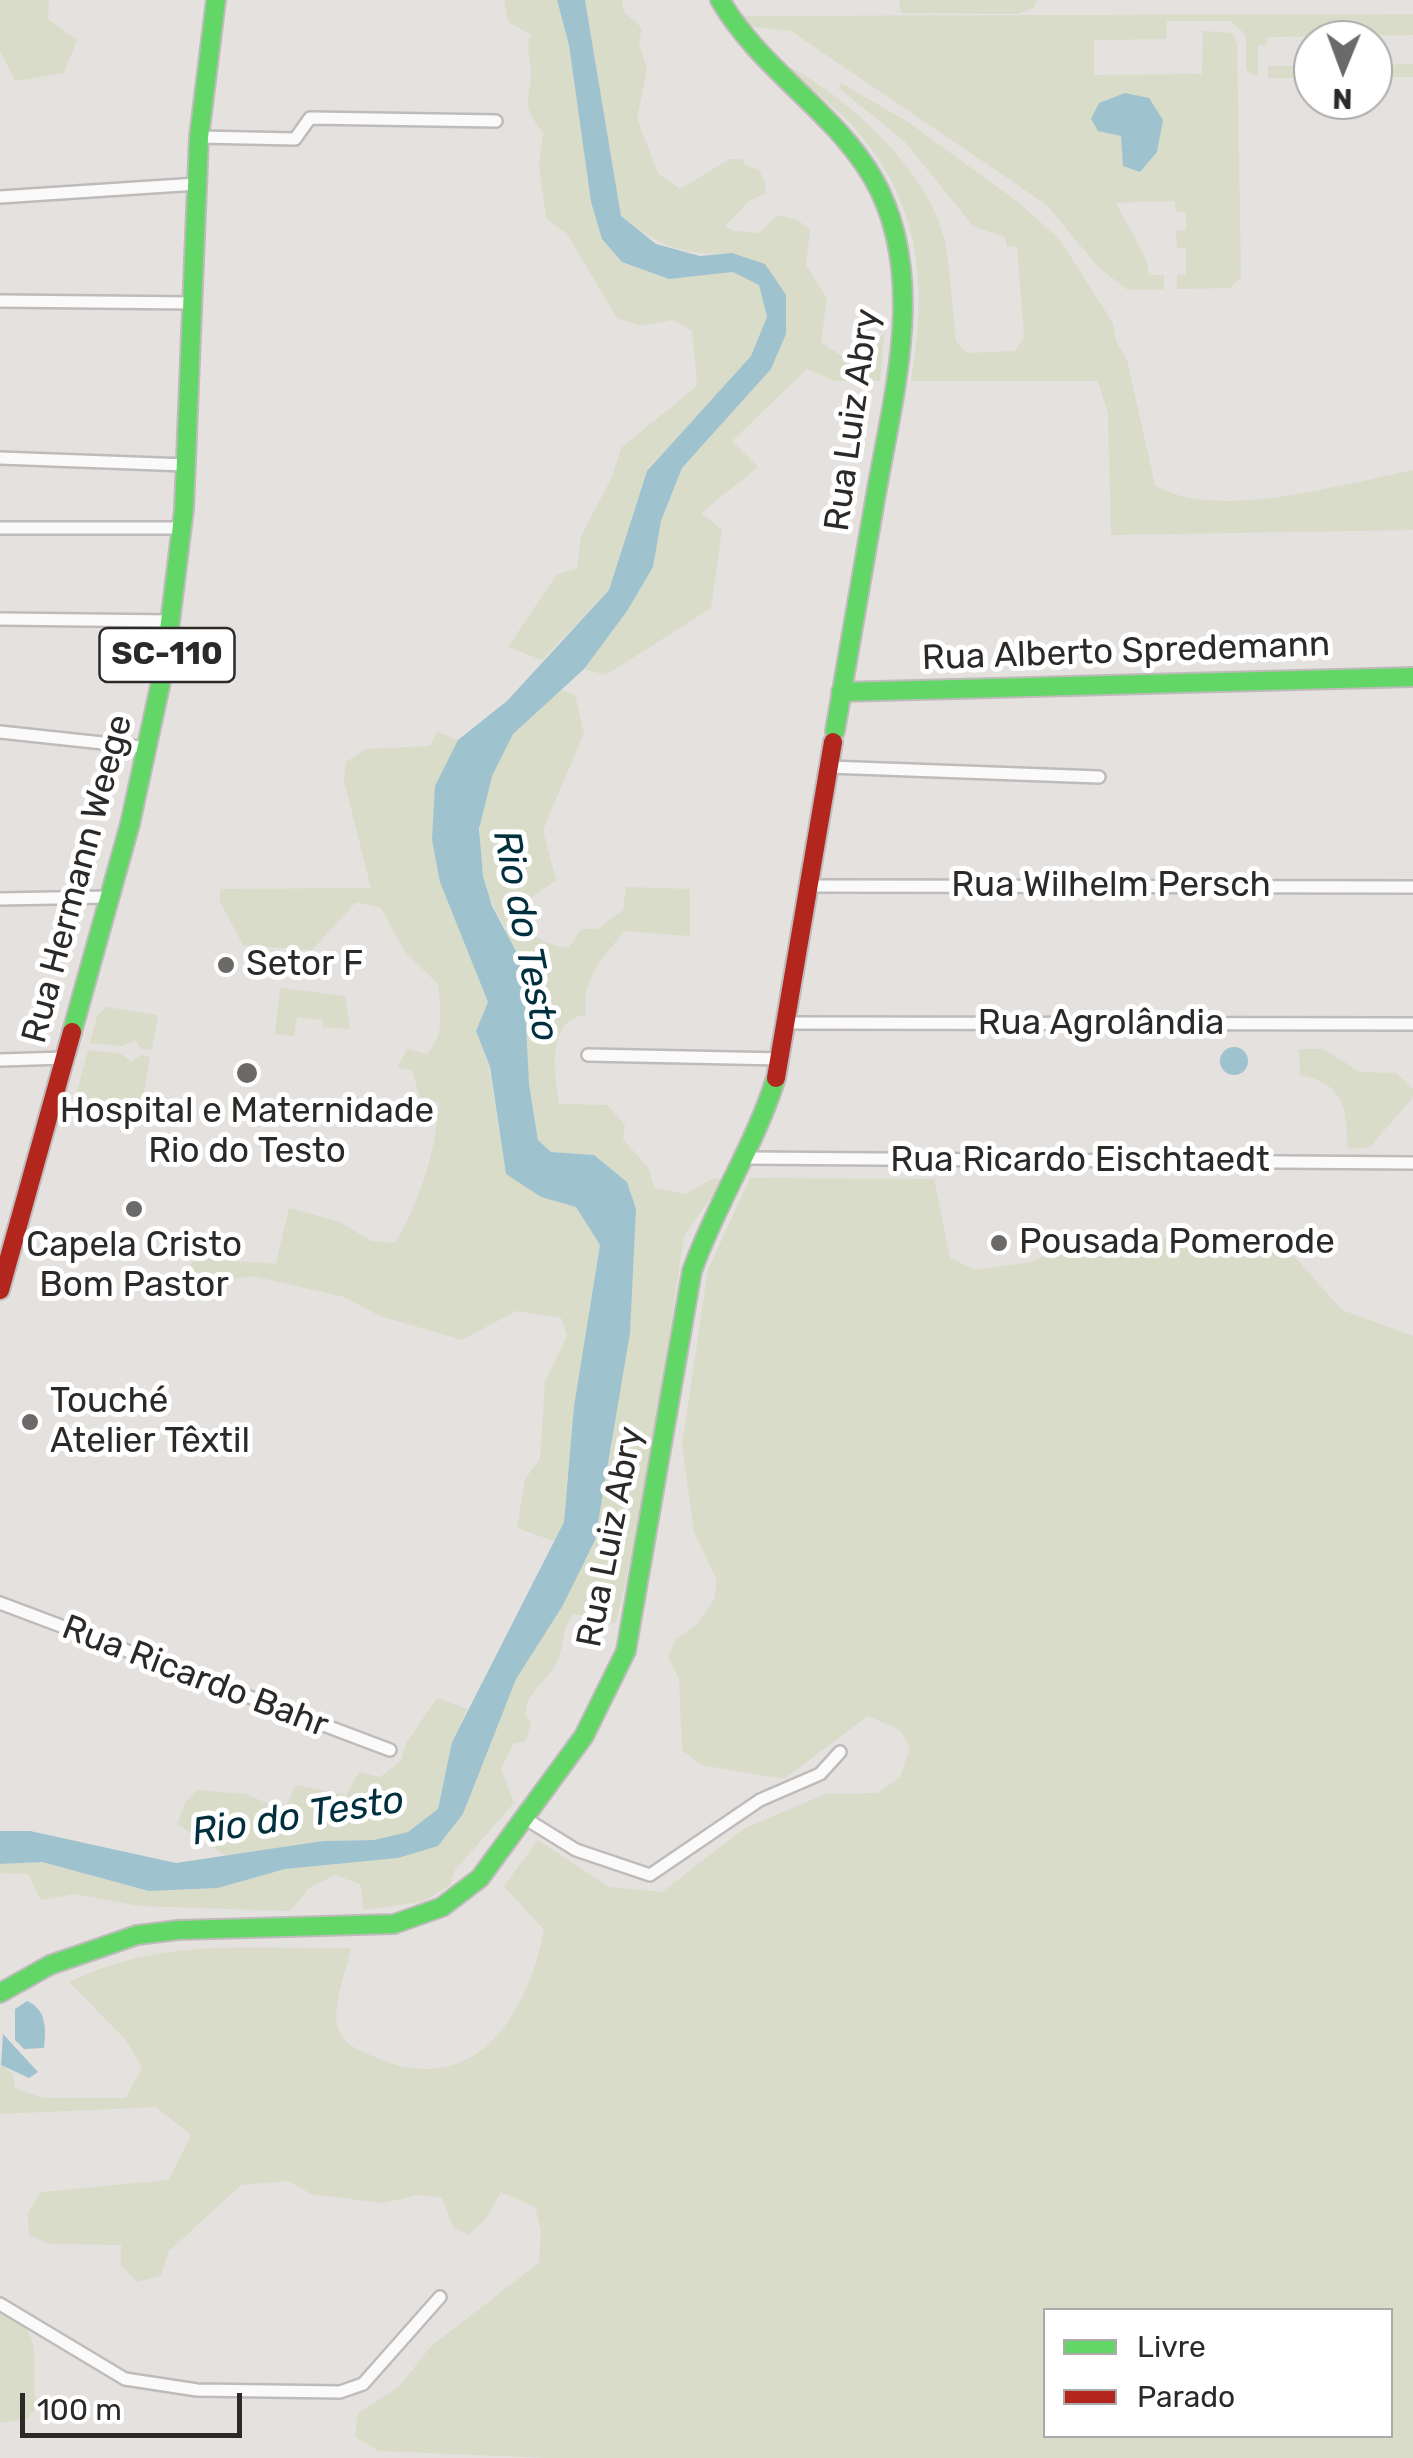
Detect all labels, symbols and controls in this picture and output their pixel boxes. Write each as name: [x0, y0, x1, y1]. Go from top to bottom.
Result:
north arrow: [1293, 20, 1393, 120]
text: N: [1332, 82, 1353, 115]
street label: Rua Luiz Abry: [817, 306, 889, 534]
street label: Rua Alberto Spredemann: [921, 624, 1331, 680]
road number: SC-110: [100, 628, 234, 682]
street label: Rua Hermann Weege: [14, 710, 142, 1048]
water label: Rio do Testo: [482, 826, 568, 1046]
street label: Rua Wilhelm Persch: [951, 865, 1271, 907]
place label: Setor F: [246, 944, 363, 986]
marker: Setor F: [215, 954, 237, 976]
street label: Rua Agrolândia: [978, 1003, 1224, 1045]
marker: Hospital e Maternidade Rio do Testo: [234, 1060, 260, 1086]
place label: Hospital e Maternidade Rio do Testo: [60, 1091, 434, 1173]
street label: Rua Ricardo Eischtaedt: [890, 1140, 1270, 1182]
marker: Capela Cristo Bom Pastor: [123, 1198, 145, 1220]
place label: Pousada Pomerode: [1019, 1222, 1335, 1264]
place label: Capela Cristo Bom Pastor: [26, 1225, 242, 1307]
marker: Pousada Pomerode: [988, 1232, 1010, 1254]
place label: Touché Atelier Têxtil: [50, 1381, 250, 1463]
marker: Touché Atelier Têxtil: [19, 1411, 41, 1433]
street label: Rua Luiz Abry: [569, 1423, 653, 1651]
street label: Rua Ricardo Bahr: [56, 1607, 334, 1747]
water label: Rio do Testo: [188, 1778, 408, 1856]
legend: [1043, 2308, 1393, 2438]
text: Livre: [1137, 2329, 1206, 2365]
scale bar: [25, 2373, 248, 2435]
text: Parado: [1137, 2379, 1235, 2415]
text: 100 m: [37, 2392, 122, 2428]

